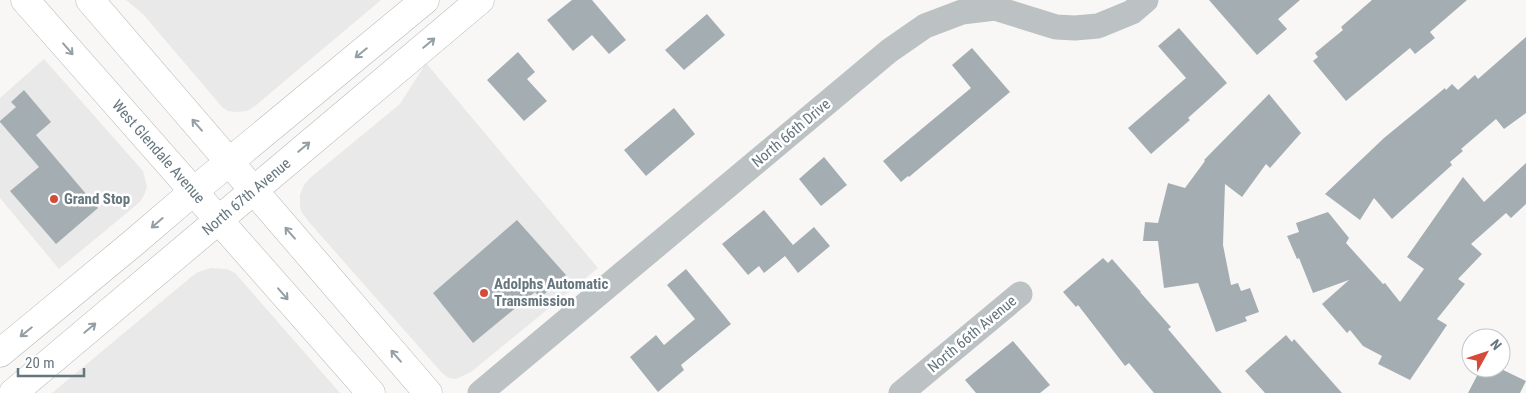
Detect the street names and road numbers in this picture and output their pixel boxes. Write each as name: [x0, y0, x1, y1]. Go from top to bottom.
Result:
street label: North 66th Drive: [748, 95, 834, 171]
street label: West Glendale Avenue: [108, 96, 209, 207]
street label: North 67th Avenue: [198, 154, 294, 239]
street label: North 66th Avenue: [924, 292, 1020, 376]

